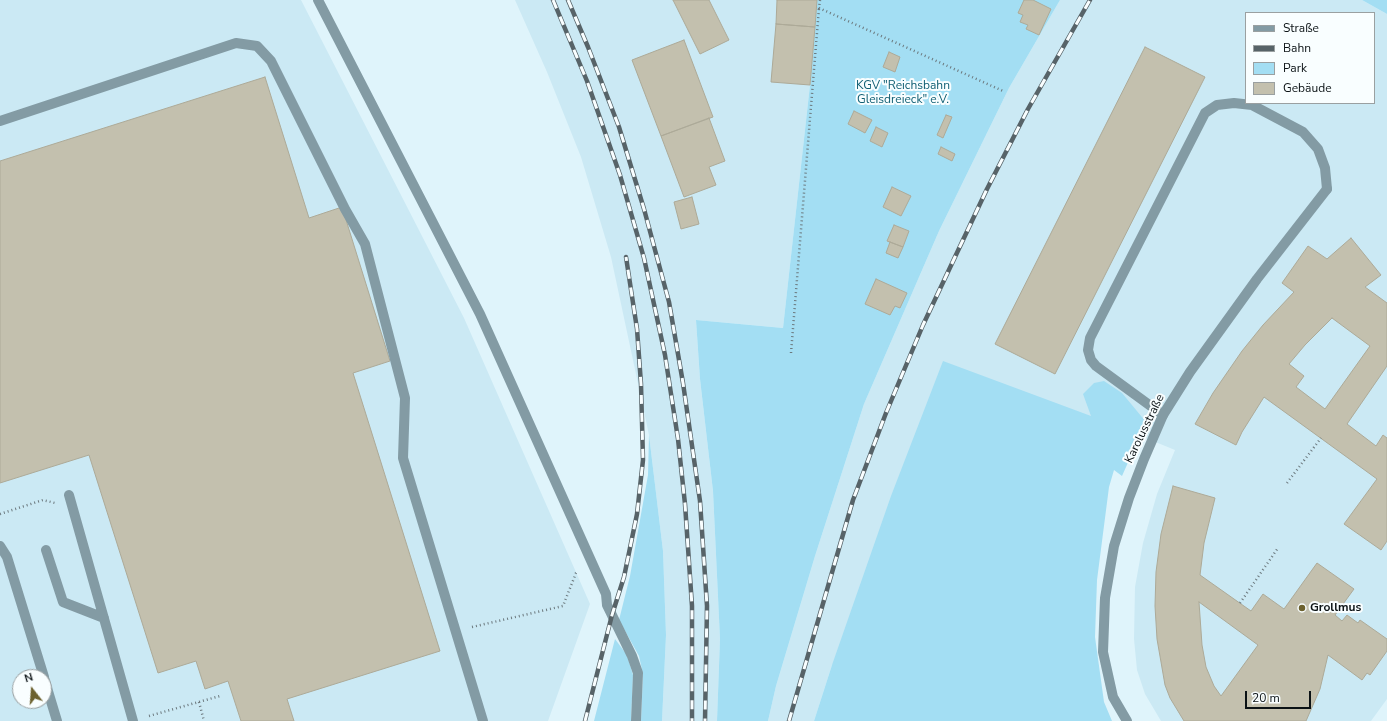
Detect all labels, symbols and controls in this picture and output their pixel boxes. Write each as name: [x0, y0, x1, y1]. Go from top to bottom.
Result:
legend: [1245, 12, 1375, 104]
text: Straße: [1283, 20, 1319, 36]
text: Bahn: [1283, 40, 1311, 56]
text: Park: [1283, 60, 1307, 76]
park label: KGV "Reichsbahn Gleisdreieck" e.V.: [856, 79, 950, 107]
text: Gebäude: [1283, 80, 1332, 96]
street label: Karolusstraße: [1122, 392, 1168, 466]
place label: Grollmus: [1310, 601, 1361, 615]
marker: Grollmus: [1297, 603, 1307, 613]
north arrow: [12, 669, 52, 709]
text: N: [23, 670, 35, 686]
scale bar: [1247, 683, 1313, 709]
text: 20 m: [1252, 690, 1280, 706]

